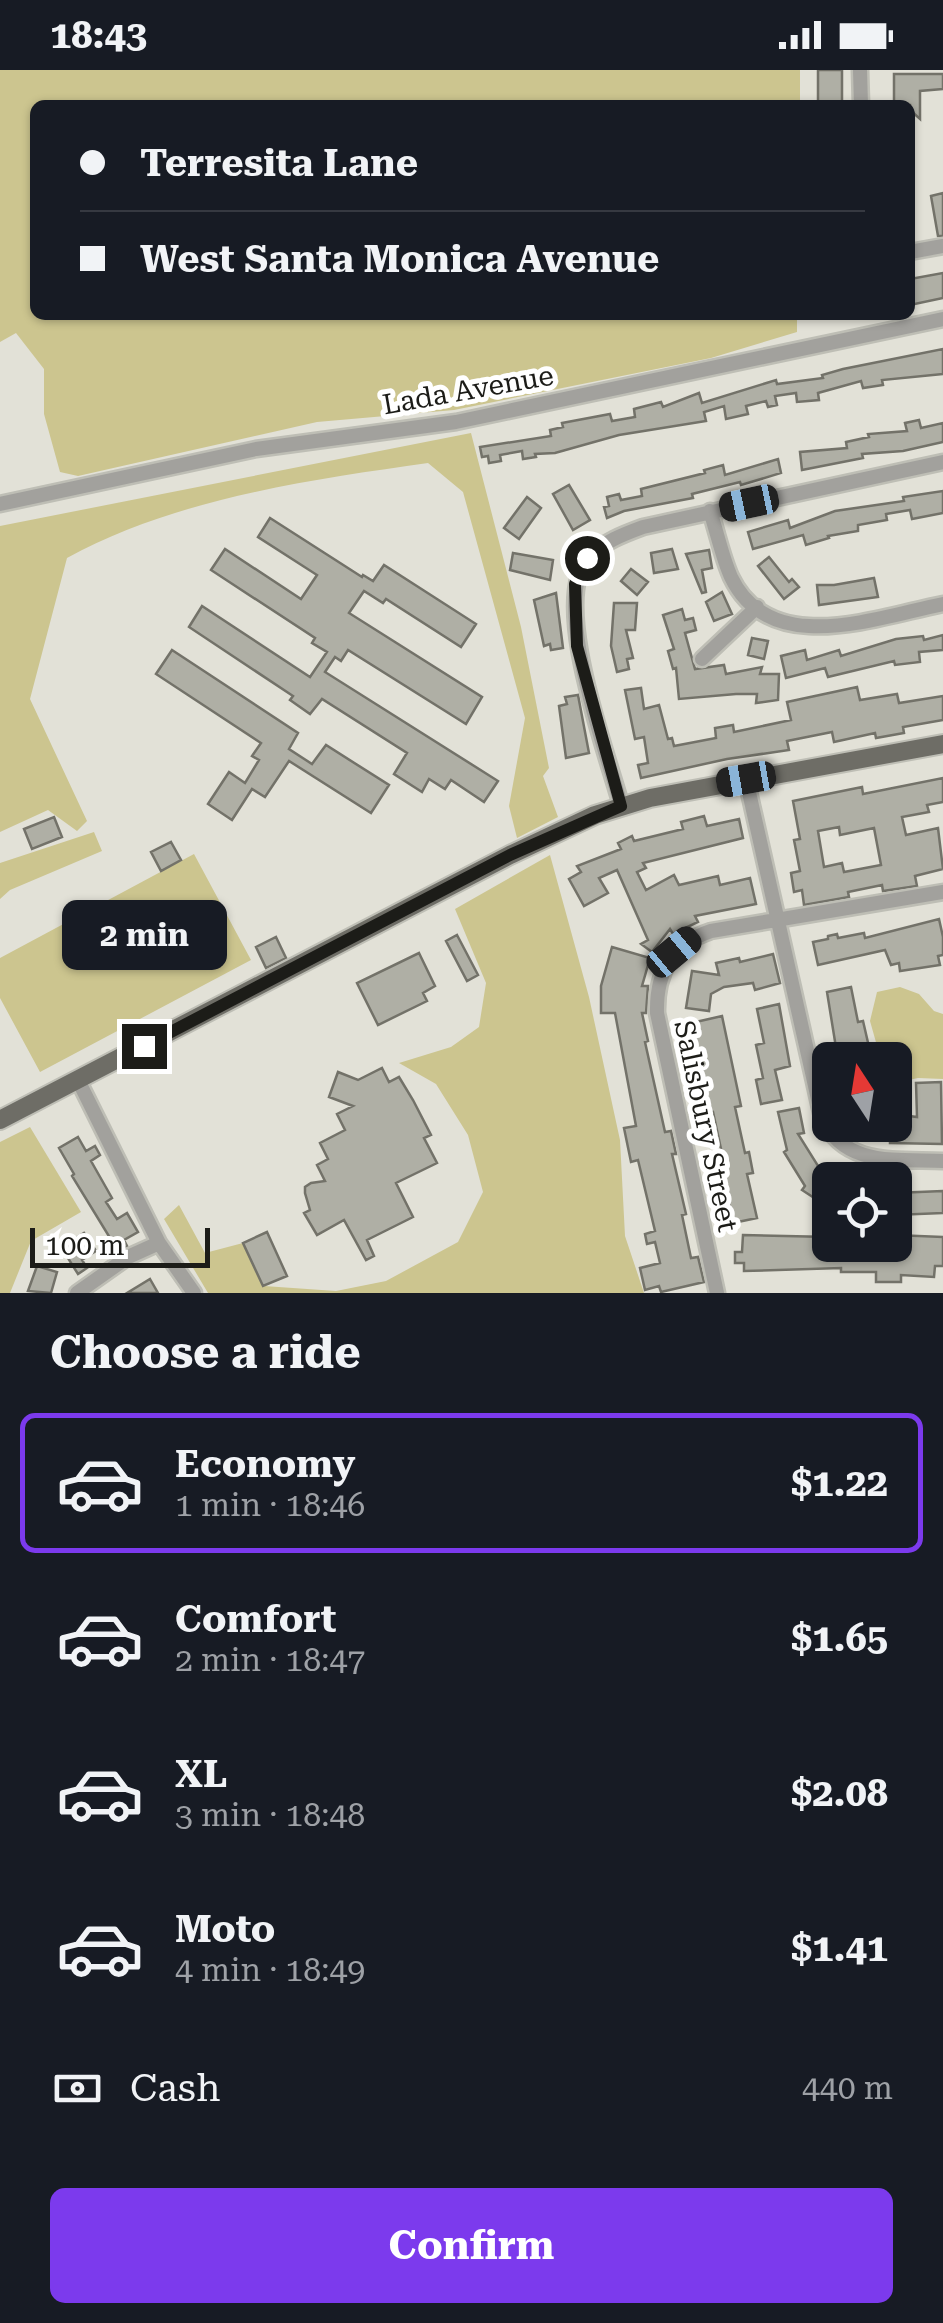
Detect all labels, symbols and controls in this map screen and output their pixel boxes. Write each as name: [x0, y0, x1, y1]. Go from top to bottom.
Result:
text: 18:43: [50, 13, 147, 57]
text: Terresita Lane: [140, 141, 418, 185]
text: West Santa Monica Avenue: [140, 237, 659, 281]
street label: Lada Avenue: [380, 359, 556, 421]
car: [717, 482, 781, 524]
route start: [565, 536, 610, 581]
car: [714, 759, 778, 799]
callout: 2 min: [62, 901, 226, 971]
text: 2 min: [100, 916, 189, 954]
car: [641, 921, 707, 983]
street label: Salisbury Street: [667, 1017, 745, 1235]
route end: [122, 1024, 167, 1069]
north arrow: [812, 1042, 912, 1142]
map controls: [812, 1042, 912, 1262]
button: locate: [812, 1162, 912, 1262]
scale bar: [30, 1223, 210, 1268]
text: 100 m: [45, 1229, 125, 1262]
text: Choose a ride: [50, 1326, 361, 1379]
icon: car: [55, 1438, 145, 1528]
text: Economy: [175, 1442, 355, 1486]
text: $1.22: [791, 1461, 888, 1505]
text: 1 min · 18:46: [175, 1486, 365, 1524]
icon: car: [55, 1593, 145, 1683]
text: Comfort: [175, 1597, 336, 1641]
text: $1.65: [791, 1616, 888, 1660]
text: 2 min · 18:47: [175, 1641, 365, 1679]
icon: car: [55, 1748, 145, 1838]
text: XL: [175, 1752, 227, 1796]
text: $2.08: [791, 1771, 888, 1815]
text: 3 min · 18:48: [175, 1796, 365, 1834]
icon: car: [55, 1903, 145, 1993]
text: Moto: [175, 1907, 275, 1951]
text: $1.41: [791, 1926, 888, 1970]
text: 4 min · 18:49: [175, 1951, 365, 1989]
icon: cash: [50, 2061, 105, 2116]
text: Cash: [130, 2066, 220, 2110]
text: 440 m: [802, 2069, 893, 2107]
button: Confirm: [50, 2188, 893, 2303]

